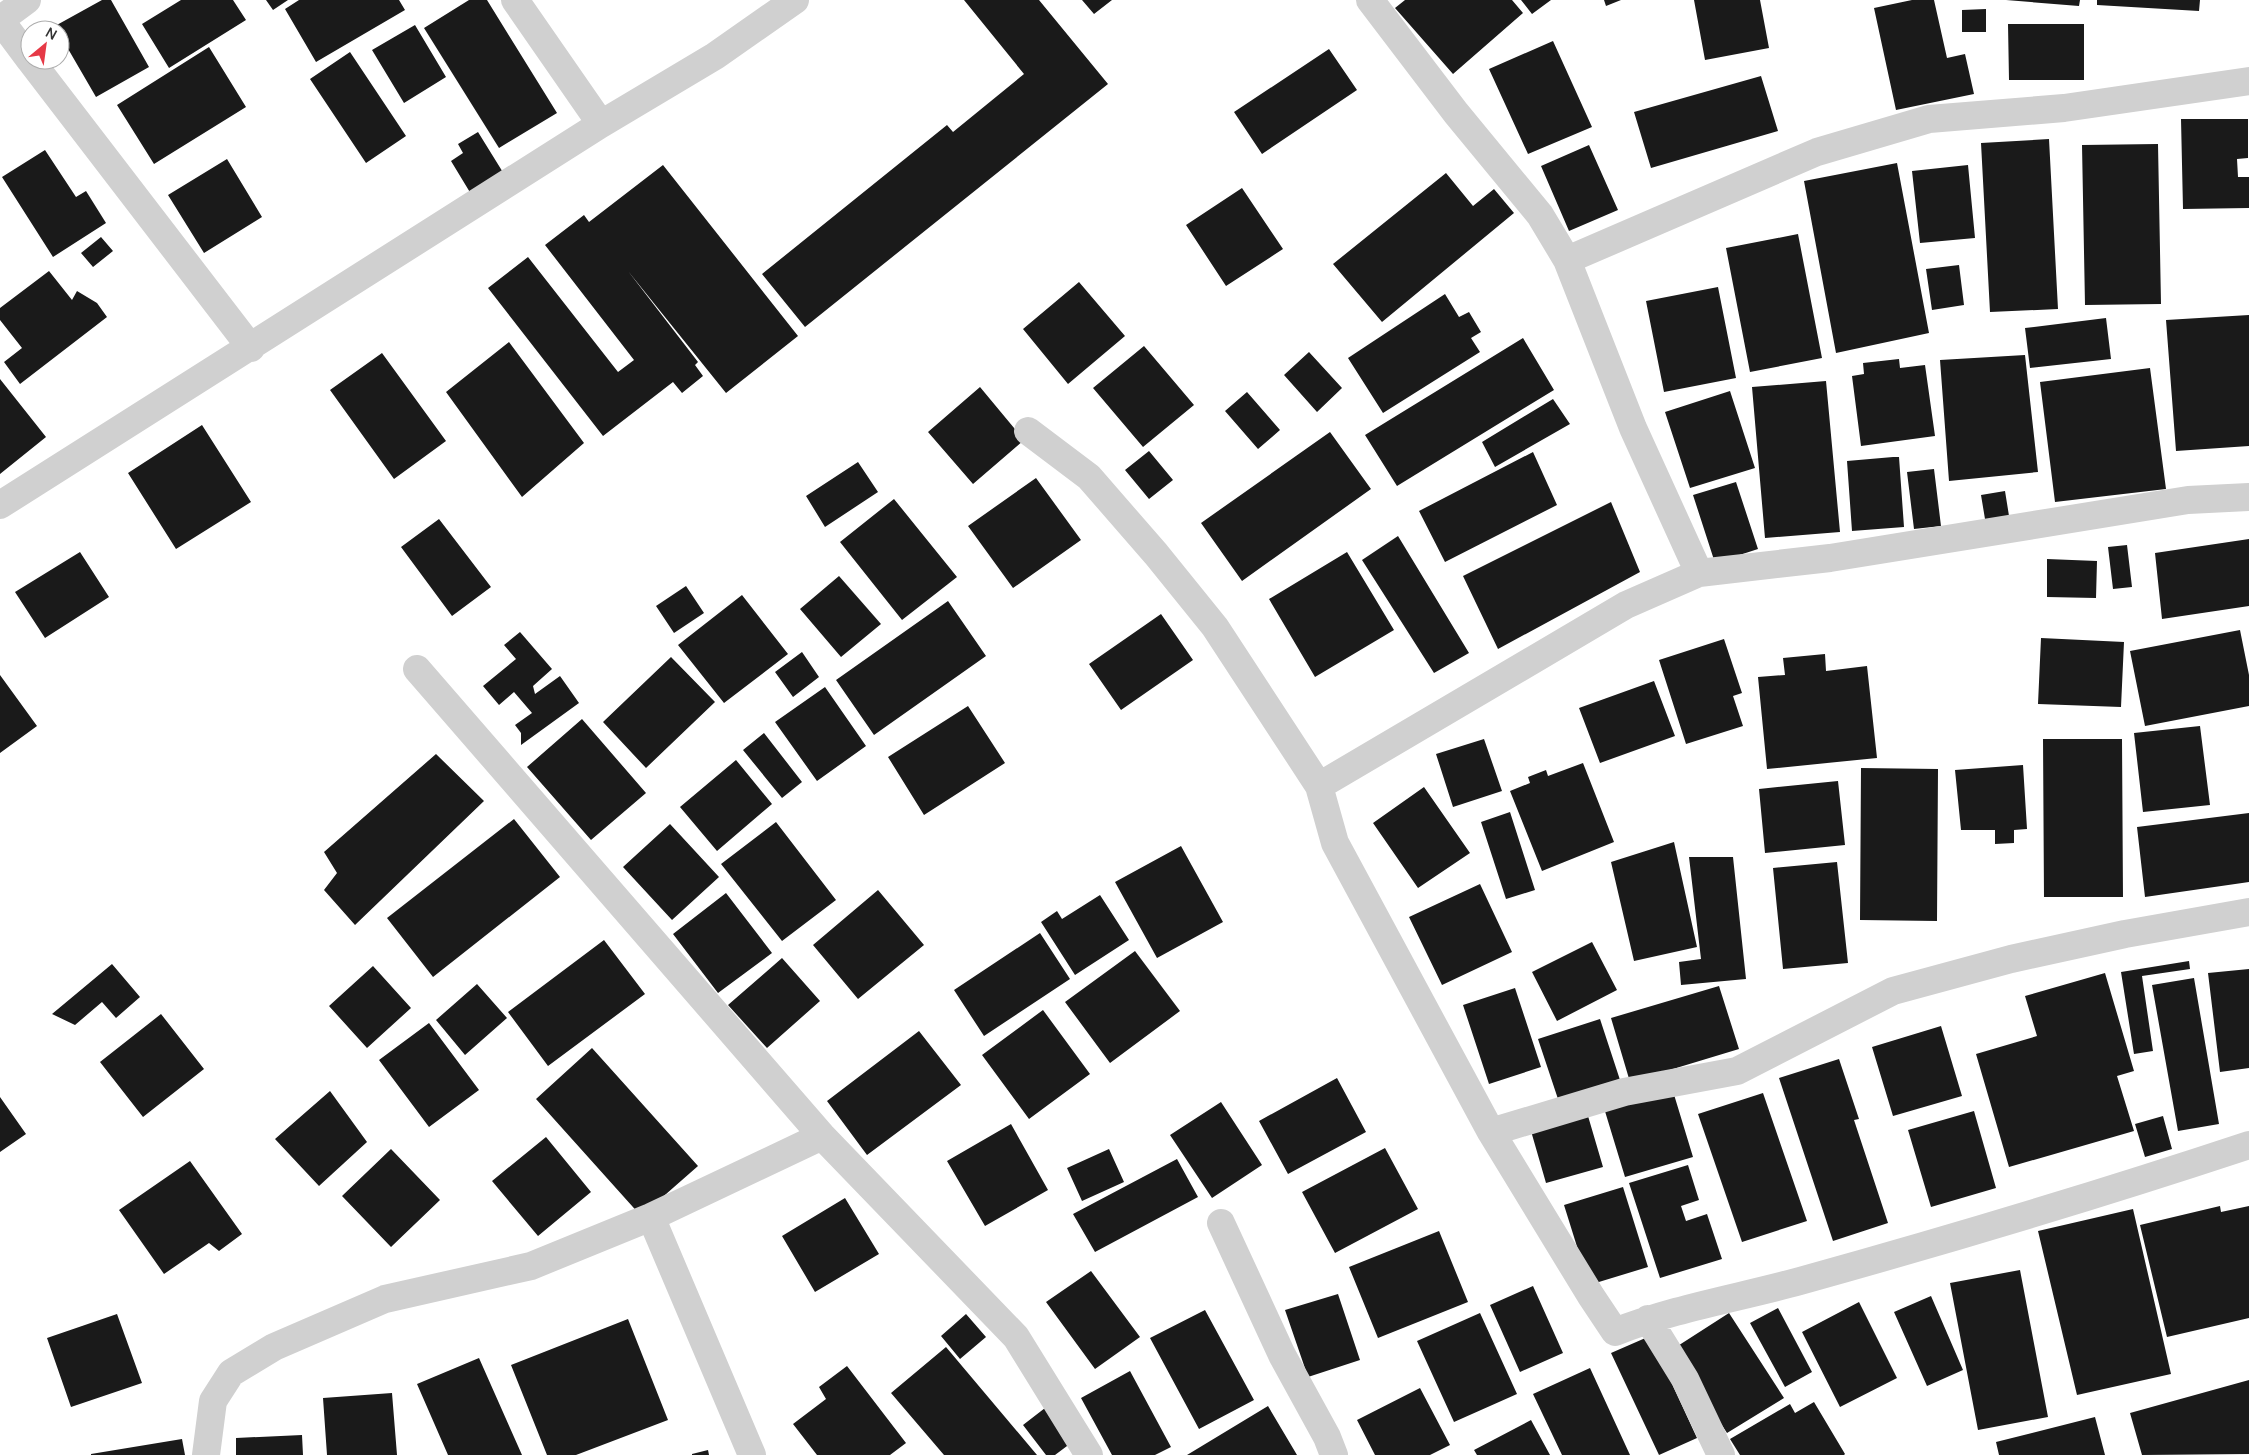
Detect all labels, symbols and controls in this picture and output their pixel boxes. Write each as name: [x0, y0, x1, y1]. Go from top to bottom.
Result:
north arrow: [20, 20, 70, 70]
text: N: [43, 22, 61, 44]

